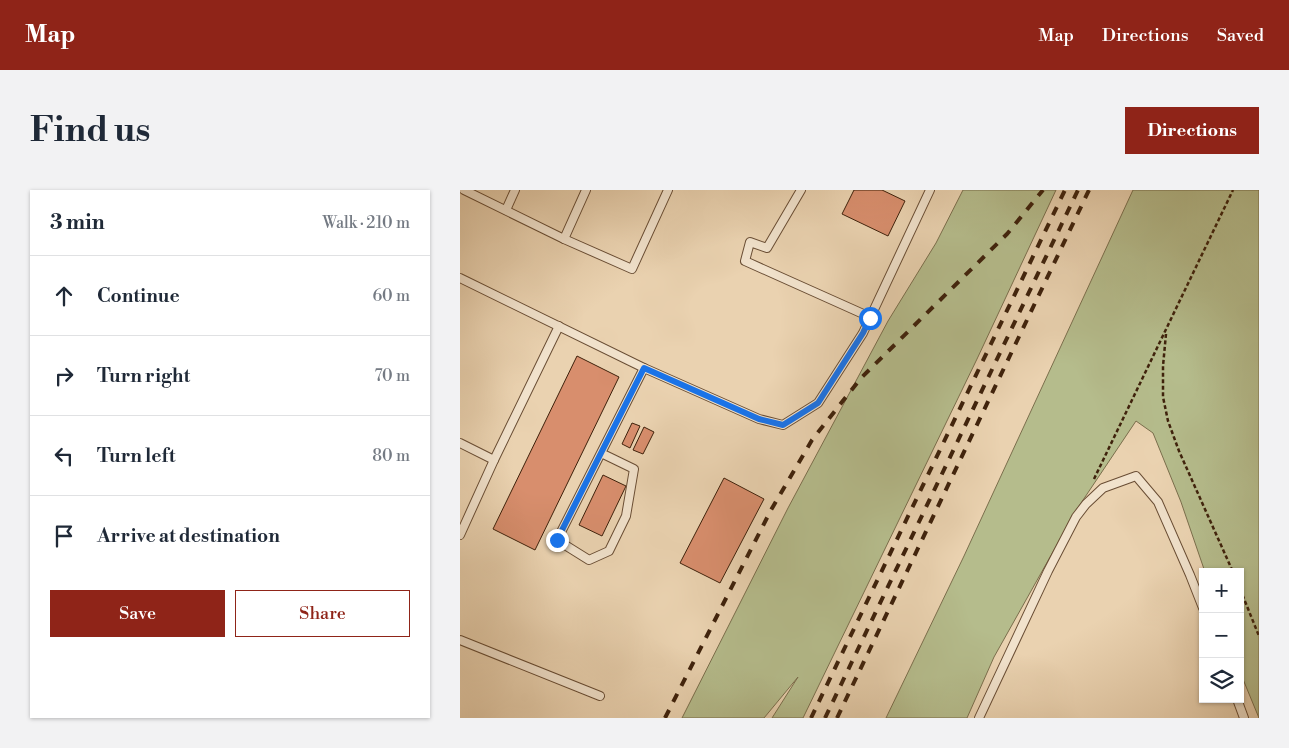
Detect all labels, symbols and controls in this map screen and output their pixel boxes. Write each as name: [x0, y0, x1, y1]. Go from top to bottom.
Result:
text: Map: [25, 20, 75, 50]
text: Map: [1038, 24, 1074, 47]
text: Directions: [1102, 24, 1189, 47]
text: Saved: [1217, 24, 1264, 47]
button: Directions: [1125, 107, 1259, 154]
text: Find us: [30, 109, 150, 152]
text: 3 min: [50, 210, 105, 236]
text: Walk · 210 m: [322, 213, 410, 233]
icon: ahead: [50, 282, 78, 310]
text: Continue: [97, 284, 180, 308]
text: 60 m: [372, 286, 410, 306]
route start: [859, 307, 882, 330]
icon: right: [50, 362, 78, 390]
text: Turn right: [97, 364, 190, 388]
text: 70 m: [374, 366, 410, 386]
icon: left: [50, 442, 78, 470]
text: Turn left: [97, 444, 176, 468]
text: 80 m: [372, 446, 410, 466]
icon: arrive: [50, 522, 78, 550]
text: Arrive at destination: [97, 524, 280, 548]
route end: [546, 529, 569, 552]
map controls: [1199, 568, 1244, 703]
button: +: [1199, 568, 1244, 613]
button: Save: [50, 590, 225, 637]
button: Share: [235, 590, 410, 637]
button: −: [1199, 613, 1244, 658]
button: layers: [1199, 658, 1244, 703]

